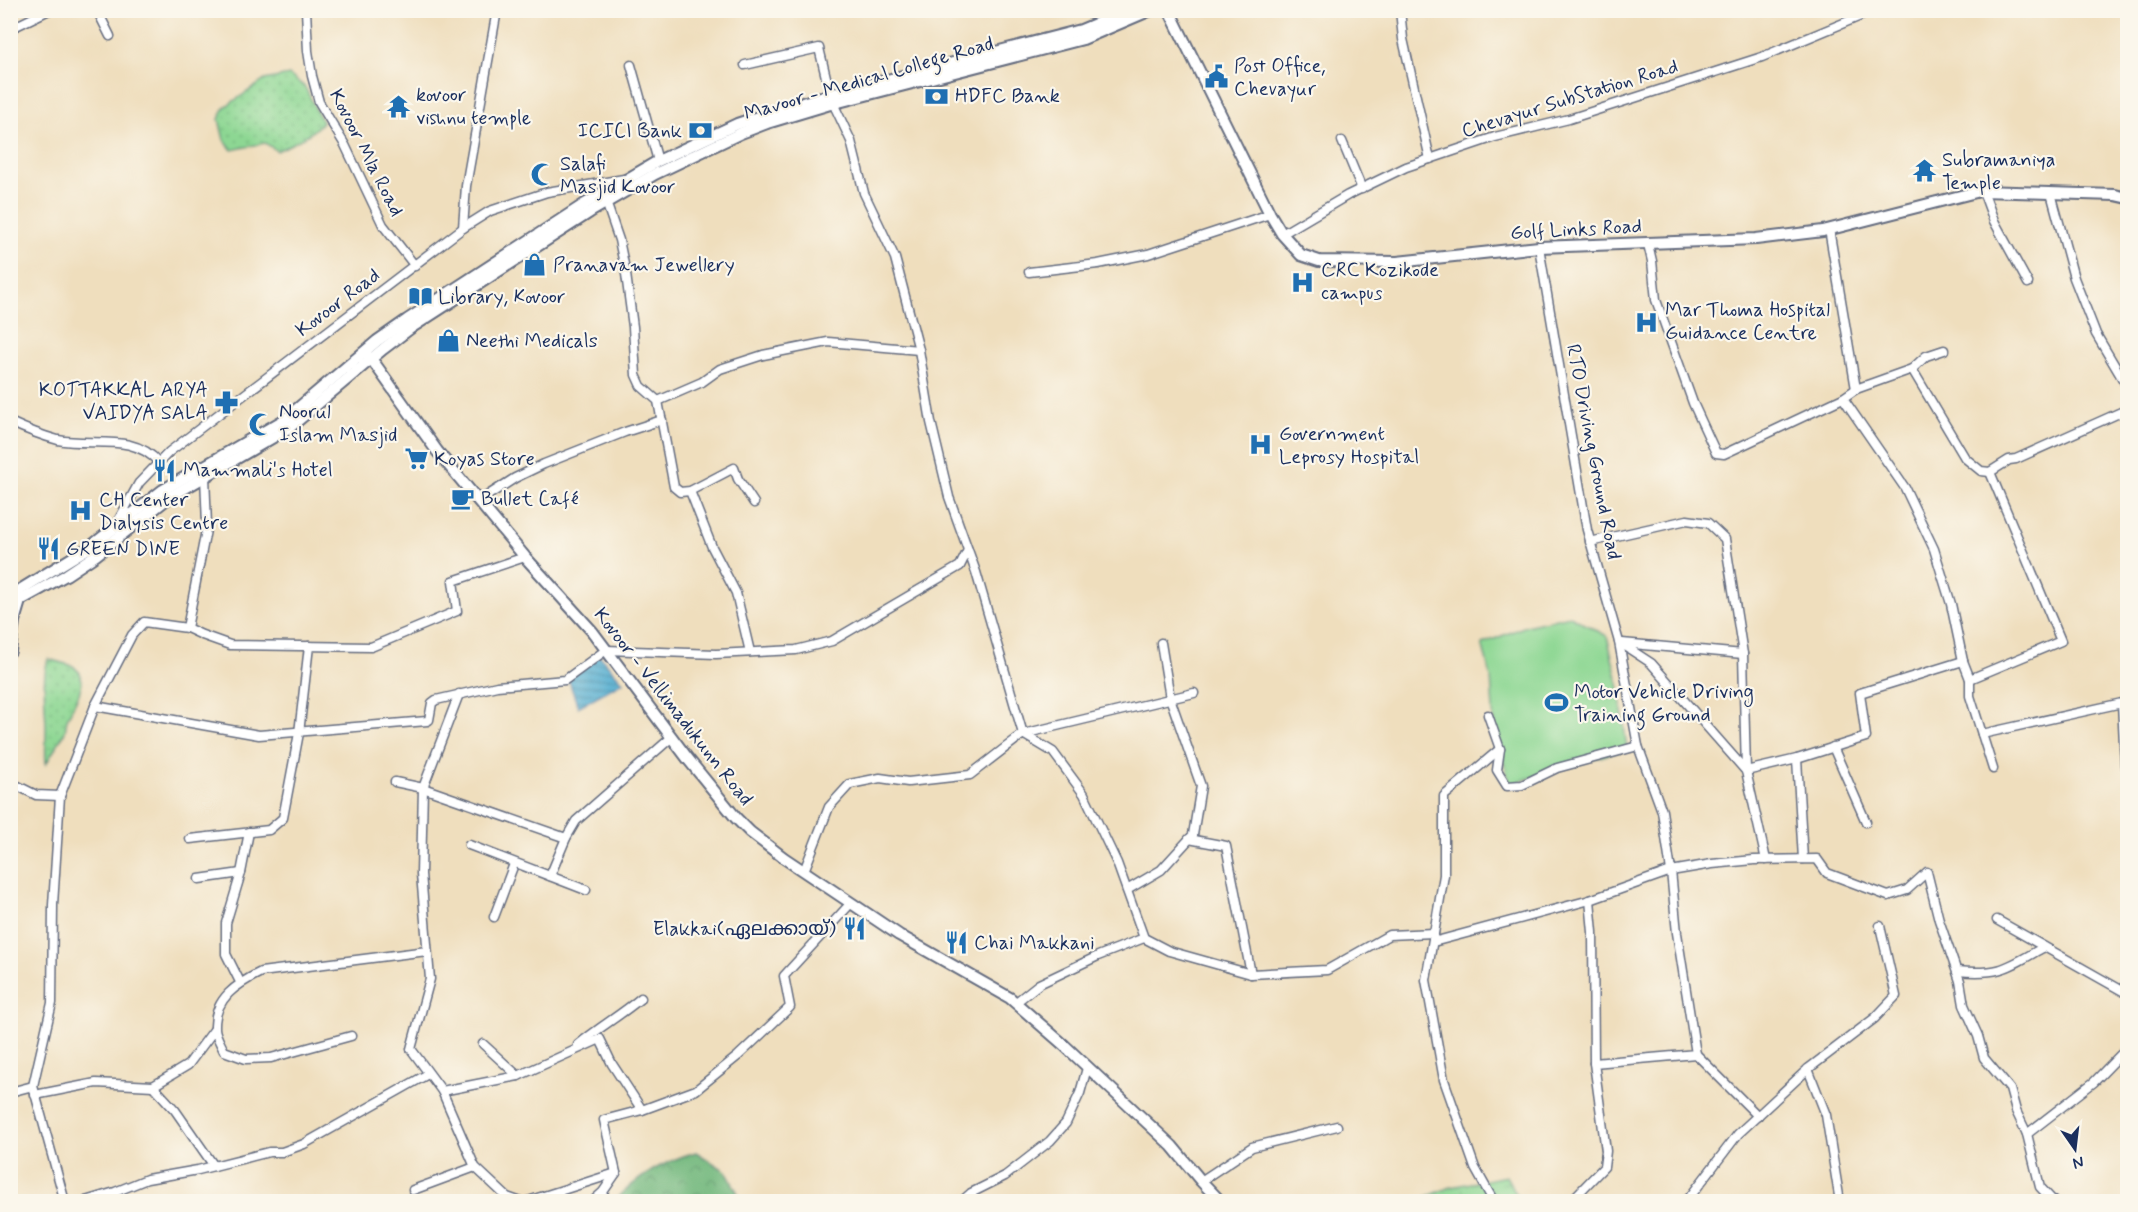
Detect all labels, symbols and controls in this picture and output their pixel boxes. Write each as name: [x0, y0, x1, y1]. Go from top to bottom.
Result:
street label: Mavoor - Medical College Road: [741, 30, 998, 130]
place label: Post Office, Chevayur: [1234, 53, 1326, 103]
street label: Chevayur SubStation Road: [1458, 53, 1682, 145]
public building icon: Post Office, Chevayur: [1203, 64, 1229, 90]
place label: kovoor vishnu temple: [416, 82, 531, 132]
bank icon: HDFC Bank: [924, 83, 950, 109]
place label: HDFC Bank: [955, 83, 1060, 110]
street label: Kovoor Mla Road: [322, 85, 410, 221]
temple icon: kovoor vishnu temple: [385, 93, 411, 119]
place label: ICICI Bank: [578, 118, 682, 145]
bank icon: ICICI Bank: [687, 118, 713, 144]
place label: Subramaniya Temple: [1942, 147, 2055, 197]
place label: Salafi Masjid Kovoor: [560, 151, 675, 201]
temple icon: Subramaniya Temple: [1911, 158, 1937, 184]
mosque icon: Salafi Masjid Kovoor: [529, 162, 555, 188]
street label: Golf Links Road: [1509, 213, 1643, 247]
shop icon: Pranavam Jewellery: [522, 252, 548, 278]
place label: Pranavam Jewellery: [553, 252, 735, 279]
place label: CRC Kozikode campus: [1321, 257, 1439, 307]
street label: Kovoor Road: [290, 262, 386, 344]
hospital icon: CRC Kozikode campus: [1290, 269, 1316, 295]
library icon: Library, Kovoor: [407, 284, 433, 310]
place label: Library, Kovoor: [438, 284, 565, 311]
place label: Mar Thoma Hospital Guidance Centre: [1665, 297, 1830, 347]
hospital icon: Mar Thoma Hospital Guidance Centre: [1634, 309, 1660, 335]
shop icon: Neethi Medicals: [435, 328, 461, 354]
place label: Neethi Medicals: [466, 328, 598, 355]
street label: RTO Driving Ground Road: [1559, 342, 1627, 562]
place label: KOTTAKKAL ARYA VAIDYA SALA: [39, 377, 208, 427]
pharmacy icon: KOTTAKKAL ARYA VAIDYA SALA: [213, 389, 239, 415]
place label: Noorul Islam Masjid: [279, 399, 397, 449]
mosque icon: Noorul Islam Masjid: [248, 411, 274, 437]
place label: Government Leprosy Hospital: [1279, 421, 1419, 471]
hospital icon: Government Leprosy Hospital: [1248, 432, 1274, 458]
supermarket icon: Koyas Store: [403, 446, 429, 472]
place label: Koyas Store: [434, 446, 535, 473]
restaurant icon: Mammali's Hotel: [152, 457, 178, 483]
place label: Mammali's Hotel: [183, 457, 333, 484]
cafe icon: Bullet Café: [450, 486, 476, 512]
place label: Bullet Café: [481, 486, 579, 513]
place label: CH Center Dialysis Centre: [99, 487, 228, 537]
hospital icon: CH Center Dialysis Centre: [68, 498, 94, 524]
restaurant icon: GREEN DINE: [35, 536, 61, 562]
place label: GREEN DINE: [66, 536, 180, 563]
street label: Kovoor - Vellimadukunn Road: [587, 602, 759, 812]
place label: Motor Vehicle Driving Training Ground: [1574, 679, 1754, 731]
sports icon: Motor Vehicle Driving Training Ground: [1543, 690, 1569, 716]
place label: Elakkai(ഏലക്കായ്): [653, 916, 836, 943]
restaurant icon: Elakkai(ഏലക്കായ്): [841, 916, 867, 942]
restaurant icon: Chai Makkani: [943, 930, 969, 956]
place label: Chai Makkani: [974, 930, 1095, 957]
north arrow: [2045, 1119, 2105, 1179]
text: N: [2071, 1151, 2086, 1174]

